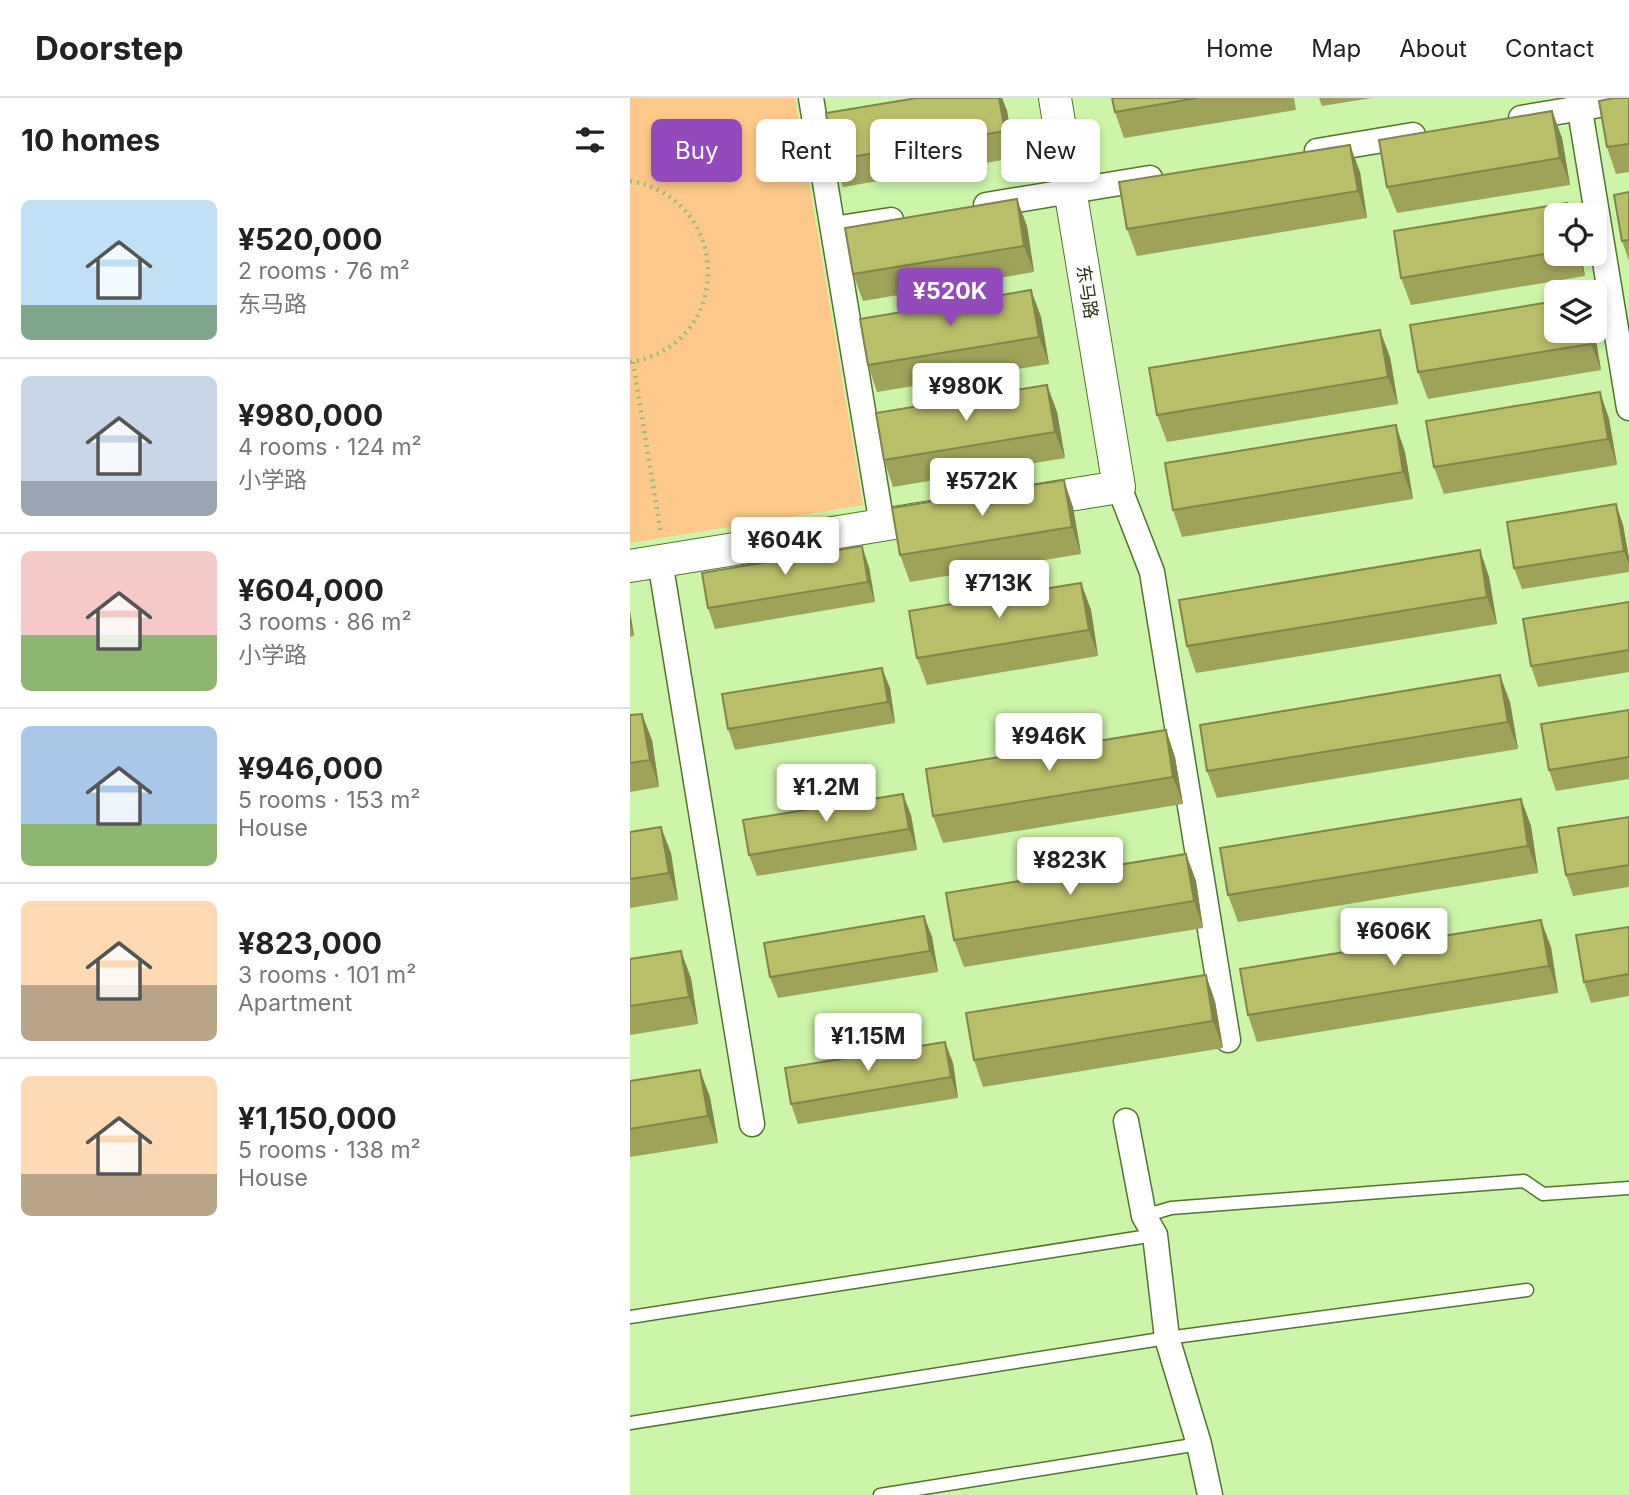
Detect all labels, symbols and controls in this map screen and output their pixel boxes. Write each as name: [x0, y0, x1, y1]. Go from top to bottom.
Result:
text: Doorstep: [35, 28, 183, 68]
text: Home: [1206, 34, 1273, 63]
text: Map: [1311, 34, 1361, 63]
text: About: [1399, 34, 1467, 63]
text: Contact: [1505, 34, 1594, 63]
chip: Buy: [651, 119, 742, 182]
chip: Rent: [756, 119, 856, 182]
chip: Filters: [870, 119, 987, 182]
chip: New: [1001, 119, 1100, 182]
icon: filters: [571, 121, 609, 159]
text: 10 homes: [21, 122, 160, 158]
map controls: [1544, 203, 1607, 343]
button: locate: [1544, 203, 1607, 266]
text: ¥520,000: [238, 221, 382, 257]
icon: home: [77, 228, 161, 312]
text: 2 rooms · 76 m²: [238, 257, 410, 285]
street label: 东马路: [1073, 264, 1102, 320]
pin: ¥520K: [901, 268, 999, 328]
text: ¥520K: [913, 277, 987, 305]
button: layers: [1544, 280, 1607, 343]
text: 东马路: [238, 290, 307, 318]
pin: ¥980K: [917, 364, 1015, 423]
text: ¥980K: [928, 372, 1004, 400]
text: ¥980,000: [238, 397, 383, 433]
icon: home: [77, 404, 161, 488]
text: 4 rooms · 124 m²: [238, 433, 422, 461]
pin: ¥572K: [933, 458, 1031, 518]
text: 小学路: [238, 466, 307, 494]
text: ¥572K: [946, 467, 1018, 495]
pin: ¥604K: [736, 518, 834, 577]
text: ¥604K: [747, 526, 823, 554]
pin: ¥713K: [950, 560, 1048, 620]
text: ¥713K: [965, 569, 1033, 597]
text: ¥604,000: [238, 572, 384, 608]
icon: home: [77, 579, 161, 663]
text: 3 rooms · 86 m²: [238, 608, 412, 636]
text: 小学路: [238, 641, 307, 669]
pin: ¥946K: [1000, 714, 1098, 773]
text: ¥946K: [1011, 722, 1087, 750]
text: ¥946,000: [238, 750, 383, 786]
icon: home: [77, 754, 161, 838]
pin: ¥1.2M: [777, 764, 875, 824]
text: ¥1.2M: [793, 773, 859, 801]
text: 5 rooms · 153 m²: [238, 786, 420, 814]
text: House: [238, 814, 308, 842]
pin: ¥823K: [1021, 838, 1119, 897]
text: ¥823K: [1033, 846, 1107, 874]
pin: ¥606K: [1345, 908, 1443, 968]
text: ¥606K: [1356, 917, 1432, 945]
text: ¥823,000: [238, 925, 382, 961]
icon: home: [77, 929, 161, 1013]
text: 3 rooms · 101 m²: [238, 961, 416, 989]
text: Apartment: [238, 989, 352, 1017]
pin: ¥1.15M: [811, 1014, 925, 1073]
text: ¥1.15M: [831, 1022, 905, 1050]
text: ¥1,150,000: [238, 1100, 397, 1136]
icon: home: [77, 1104, 161, 1188]
text: 5 rooms · 138 m²: [238, 1136, 421, 1164]
text: House: [238, 1164, 308, 1192]

